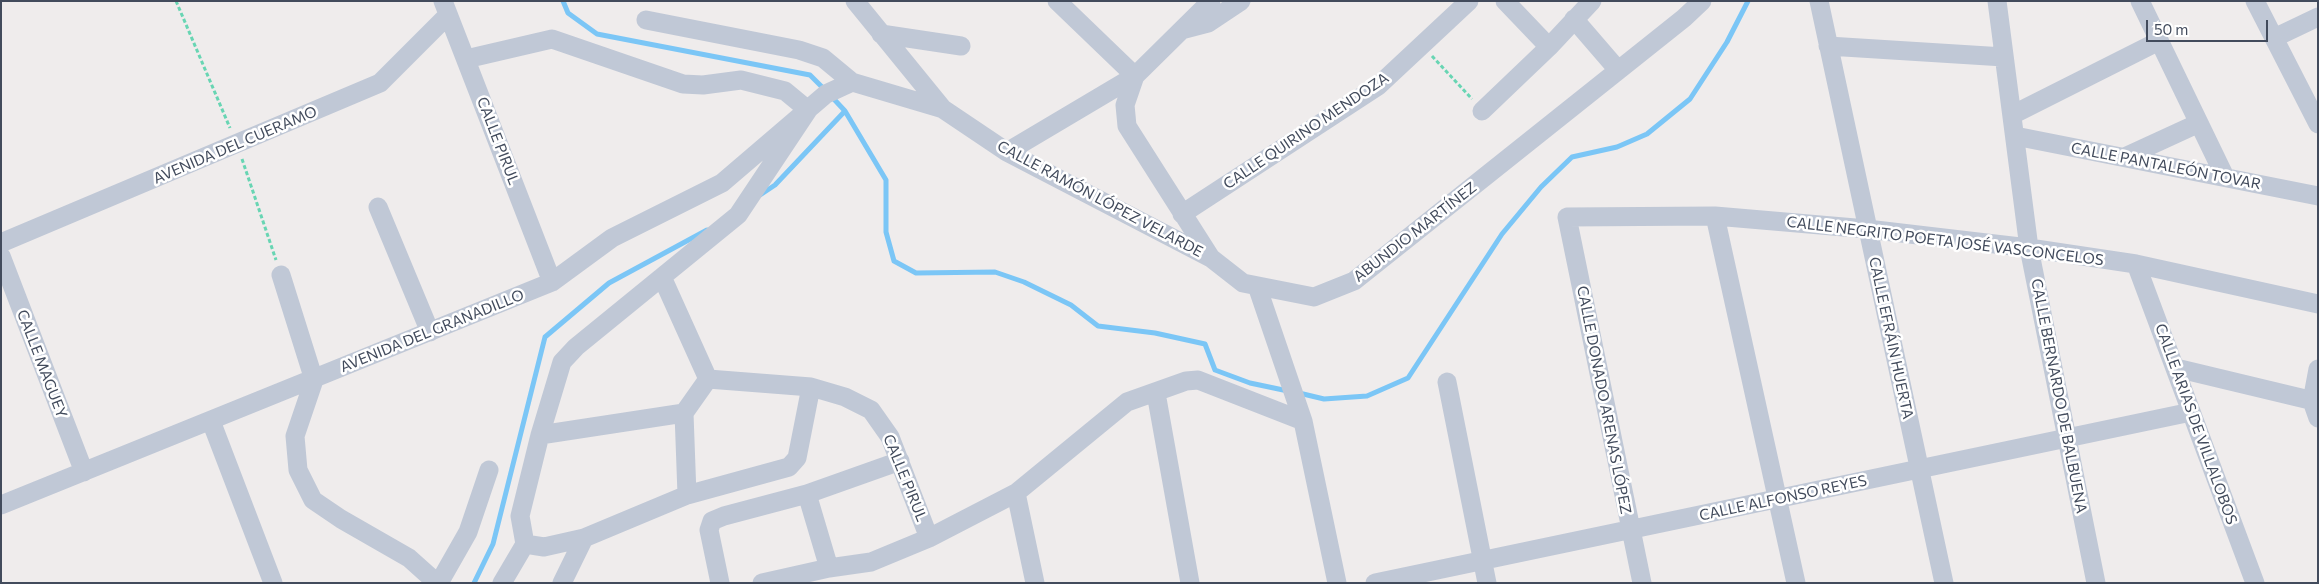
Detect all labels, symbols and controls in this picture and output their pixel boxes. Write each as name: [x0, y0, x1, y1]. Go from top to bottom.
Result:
scale bar: [2149, 10, 2272, 42]
text: 50 m: [2154, 20, 2188, 38]
street label: CALLE QUIRINO MENDOZA: [1220, 69, 1392, 193]
street label: CALLE PIRUL: [473, 95, 523, 187]
street label: AVENIDA DEL CUERAMO: [150, 102, 320, 188]
street label: CALLE RAMÓN LÓPEZ VELARDE: [994, 137, 1206, 261]
street label: CALLE PANTALEÓN TOVAR: [2069, 139, 2263, 193]
street label: ABUNDIO MARTÍNEZ: [1350, 178, 1480, 286]
street label: CALLE NEGRITO POETA JOSÉ VASCONCELOS: [1785, 213, 2105, 269]
street label: CALLE EFRÁIN HUERTA: [1865, 255, 1917, 421]
street label: CALLE BERNARDO DE BALBUENA: [2027, 277, 2091, 515]
street label: CALLE DONADO ARENAS LÓPEZ: [1573, 284, 1635, 516]
street label: AVENIDA DEL GRANADILLO: [337, 286, 527, 376]
street label: CALLE MAGUEY: [13, 307, 71, 421]
street label: CALLE ARIAS DE VILLALOBOS: [2151, 321, 2241, 527]
street label: CALLE PIRUL: [879, 432, 931, 524]
street label: CALLE ALFONSO REYES: [1697, 471, 1869, 525]

